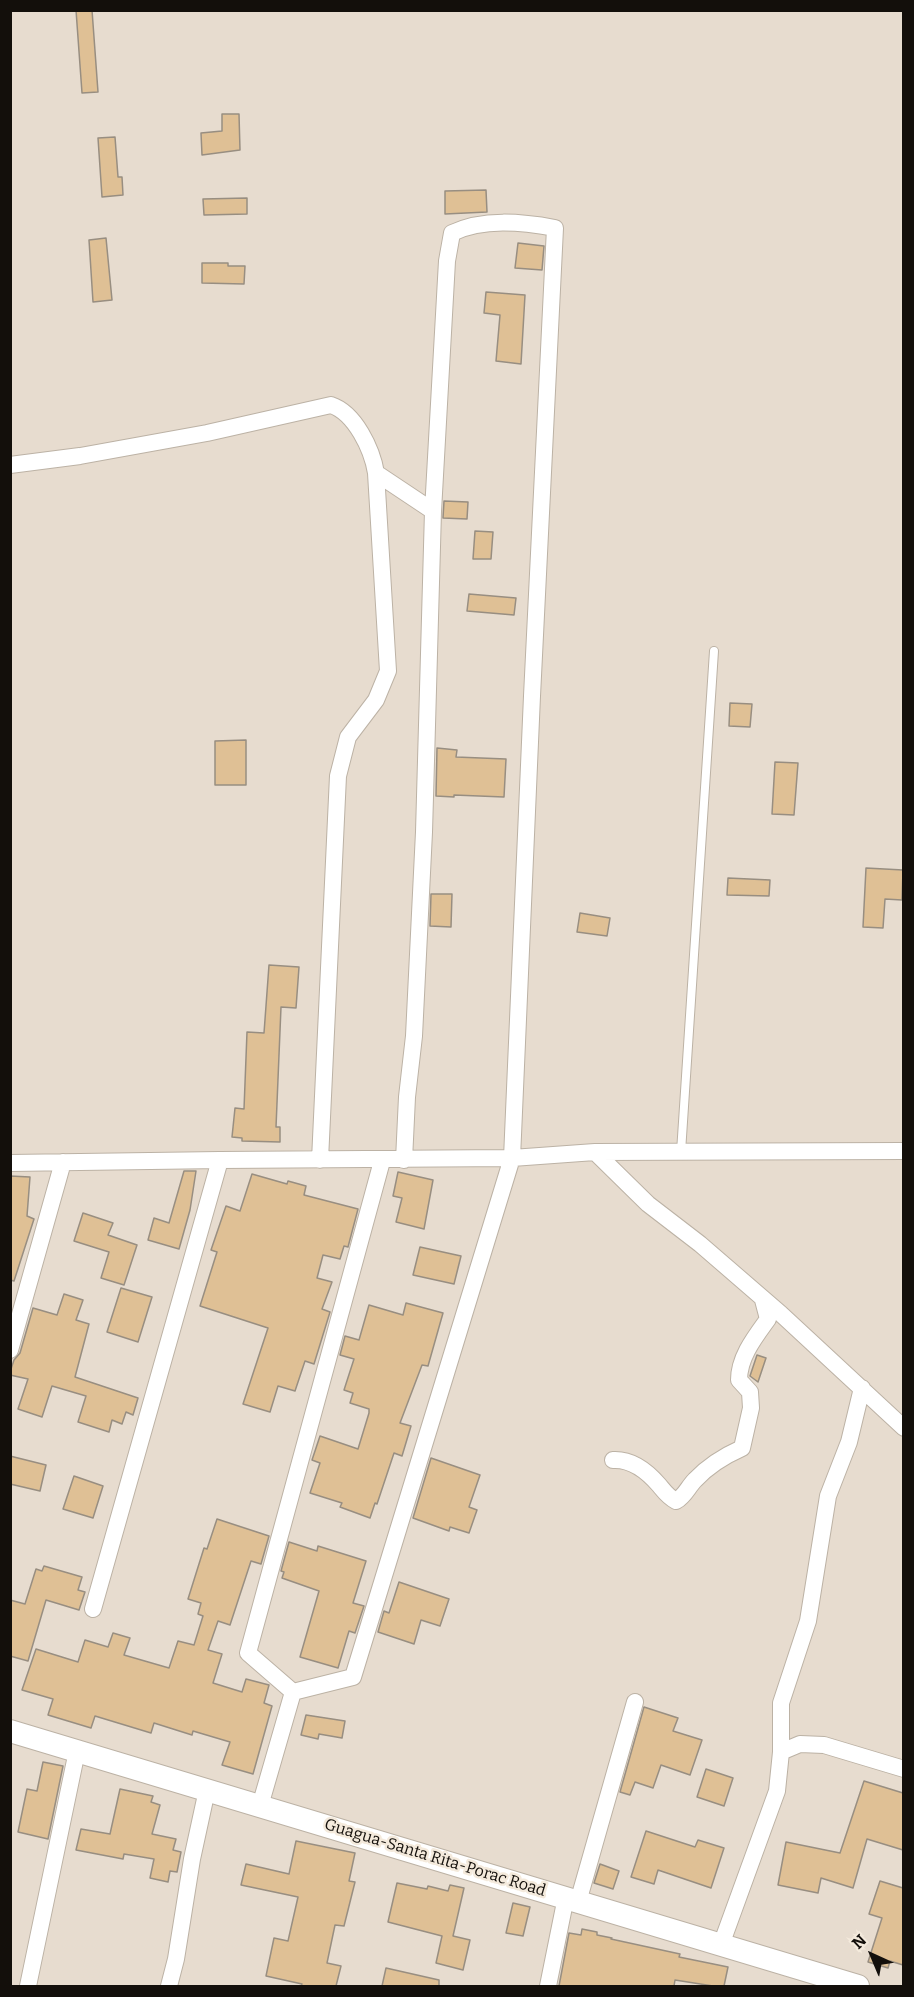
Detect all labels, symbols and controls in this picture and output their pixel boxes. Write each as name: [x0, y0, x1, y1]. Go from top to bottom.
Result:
street label: Guagua-Santa Rita-Porac Road: [322, 1815, 548, 1901]
north arrow: [842, 1925, 902, 1985]
text: N: [848, 1931, 870, 1953]

